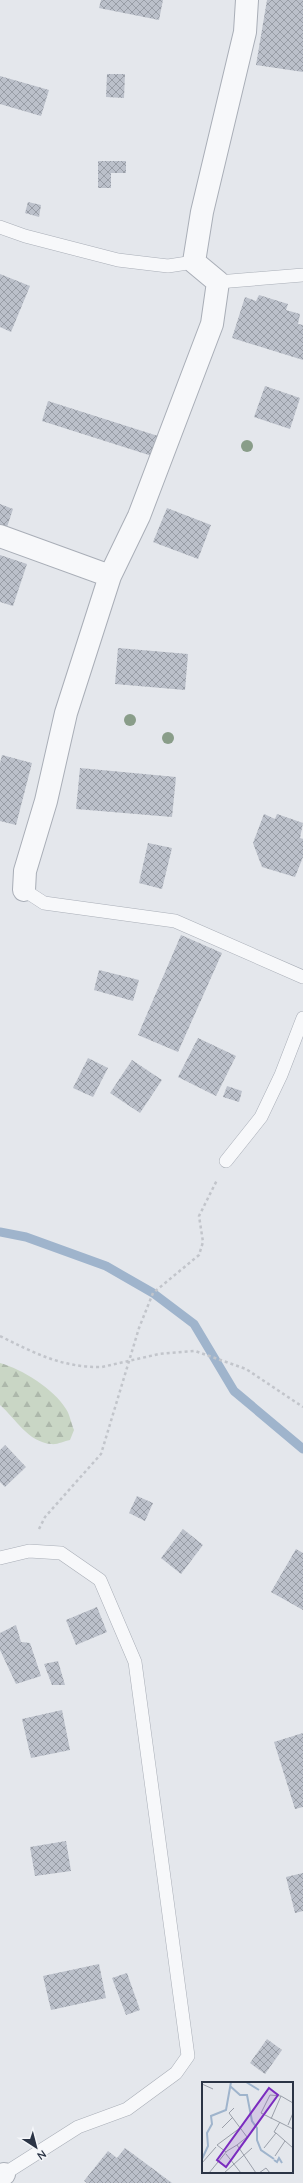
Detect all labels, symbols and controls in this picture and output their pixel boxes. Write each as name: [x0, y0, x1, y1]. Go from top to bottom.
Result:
inset map: [202, 2082, 293, 2173]
north arrow: [16, 2127, 56, 2167]
text: N: [34, 2147, 49, 2163]

